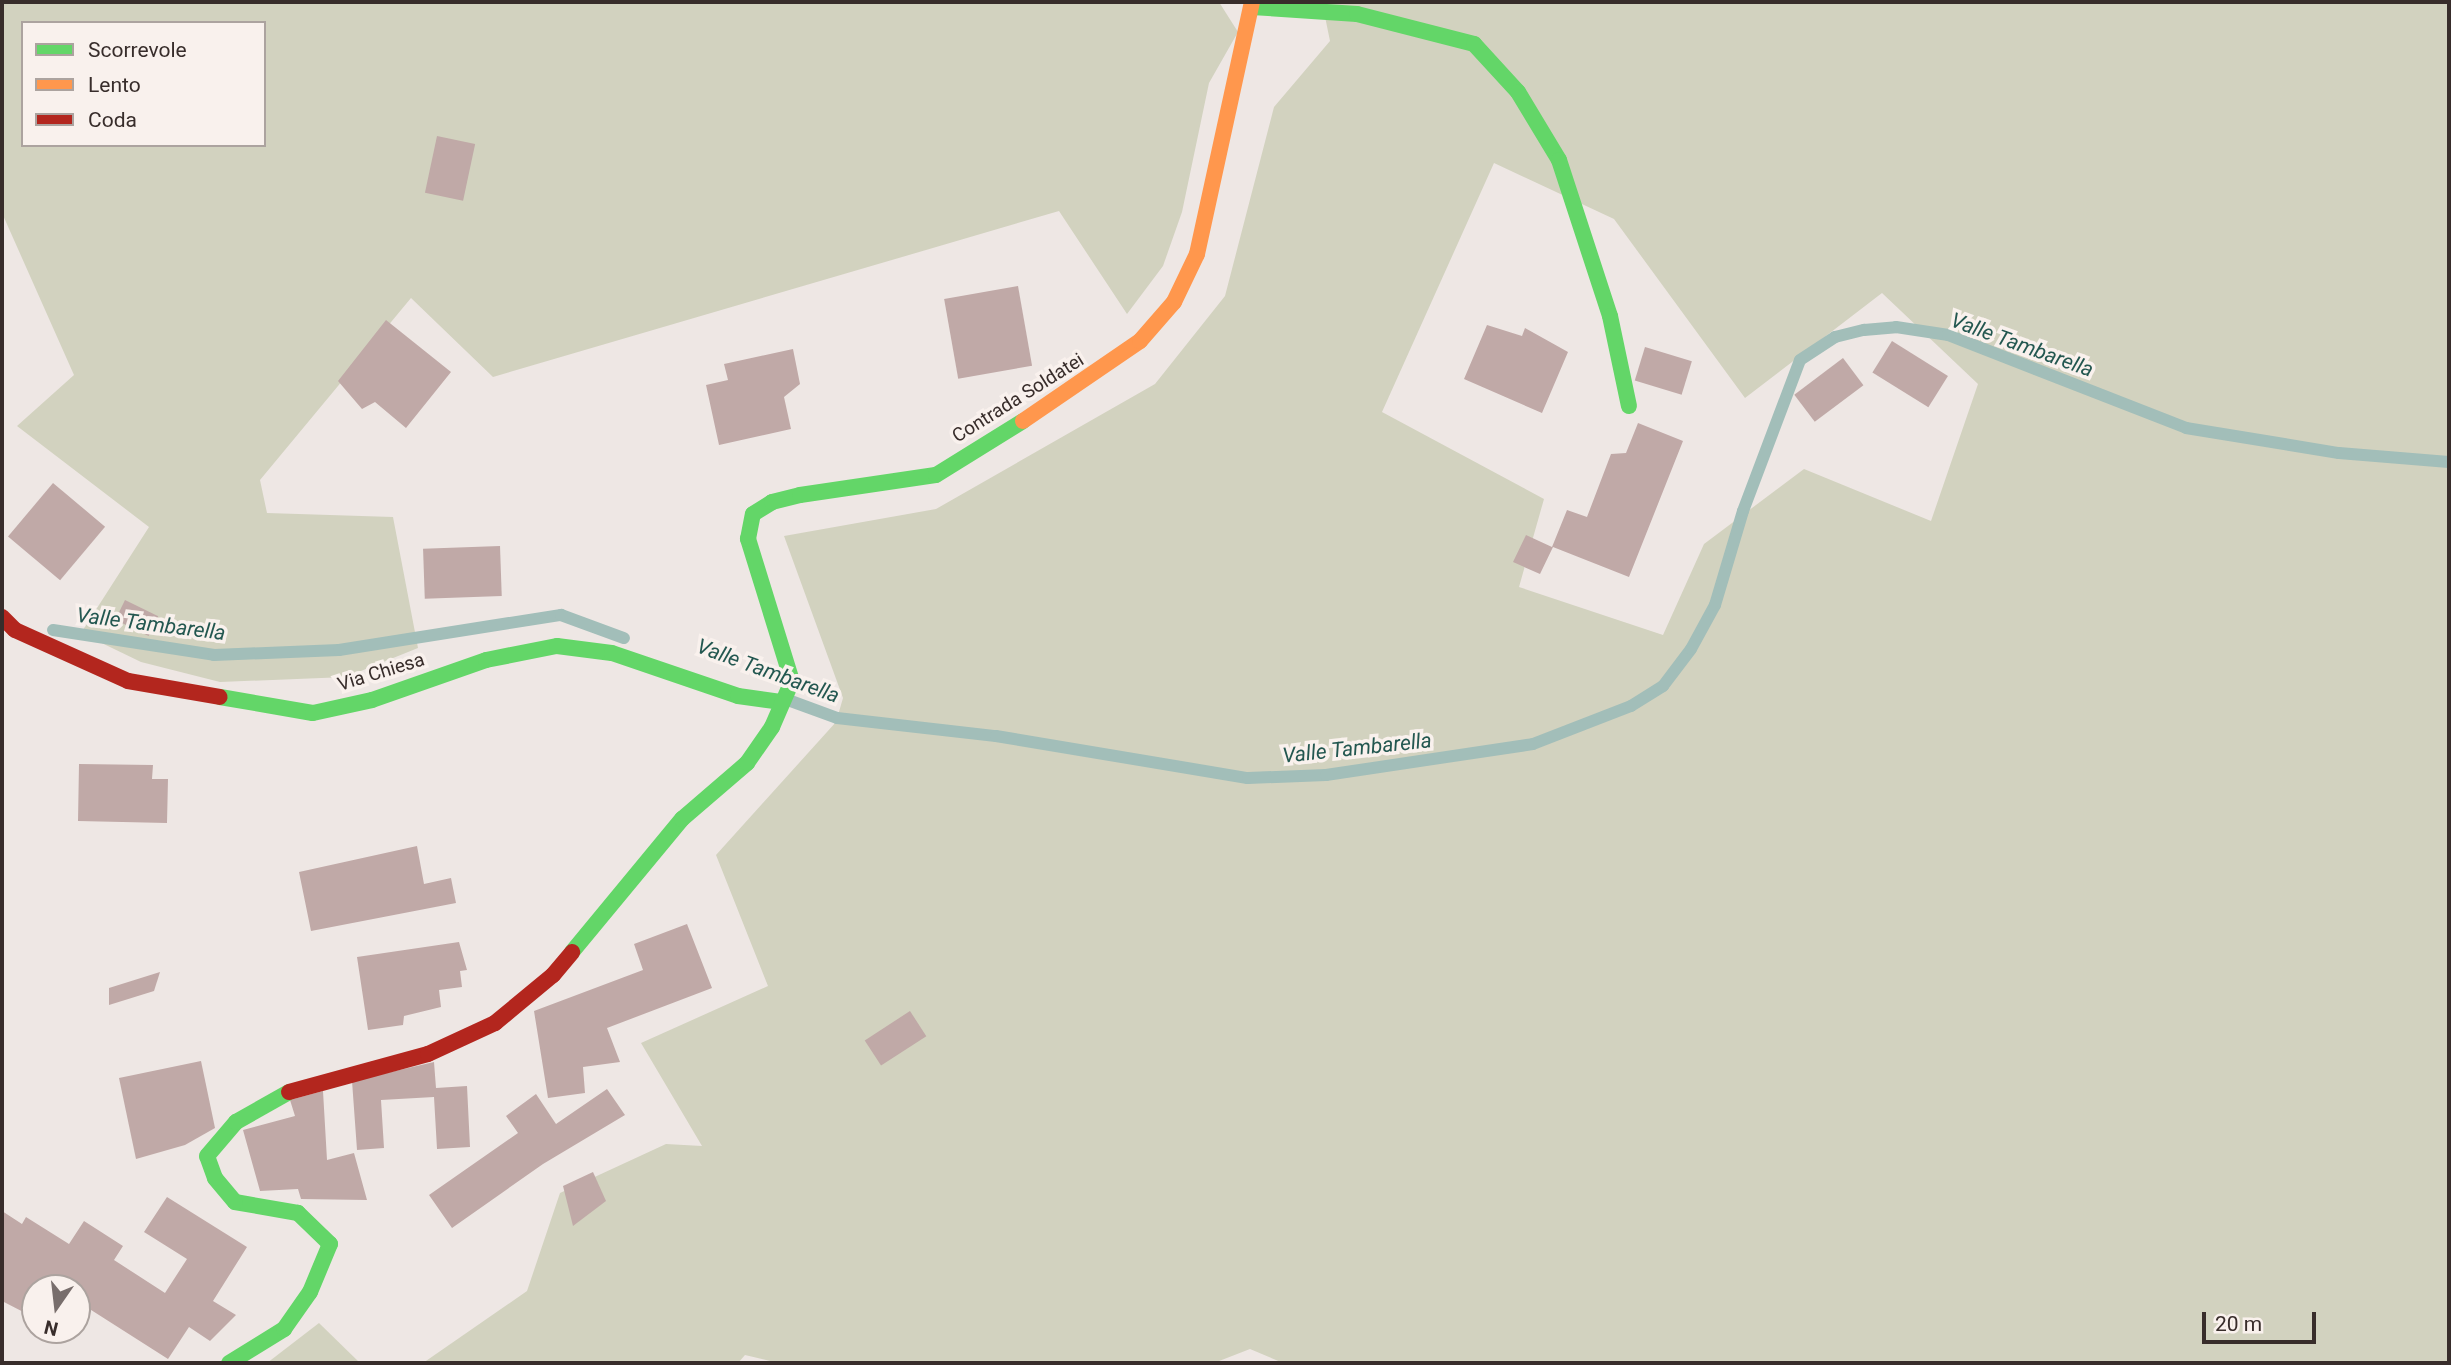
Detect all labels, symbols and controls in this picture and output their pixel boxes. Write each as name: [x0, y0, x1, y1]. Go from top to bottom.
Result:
legend: [21, 21, 266, 147]
text: Scorrevole: [88, 38, 187, 62]
text: Lento: [88, 73, 141, 97]
text: Coda: [88, 108, 137, 132]
water label: Valle Tambarella: [1947, 307, 2097, 383]
street label: Contrada Soldatei: [948, 348, 1088, 448]
water label: Valle Tambarella: [75, 602, 227, 646]
water label: Valle Tambarella: [693, 633, 843, 709]
street label: Via Chiesa: [335, 648, 427, 696]
water label: Valle Tambarella: [1281, 728, 1433, 768]
north arrow: [21, 1274, 91, 1344]
scale bar: [2206, 1298, 2320, 1342]
text: 20 m: [2215, 1312, 2262, 1336]
text: N: [42, 1315, 61, 1341]

